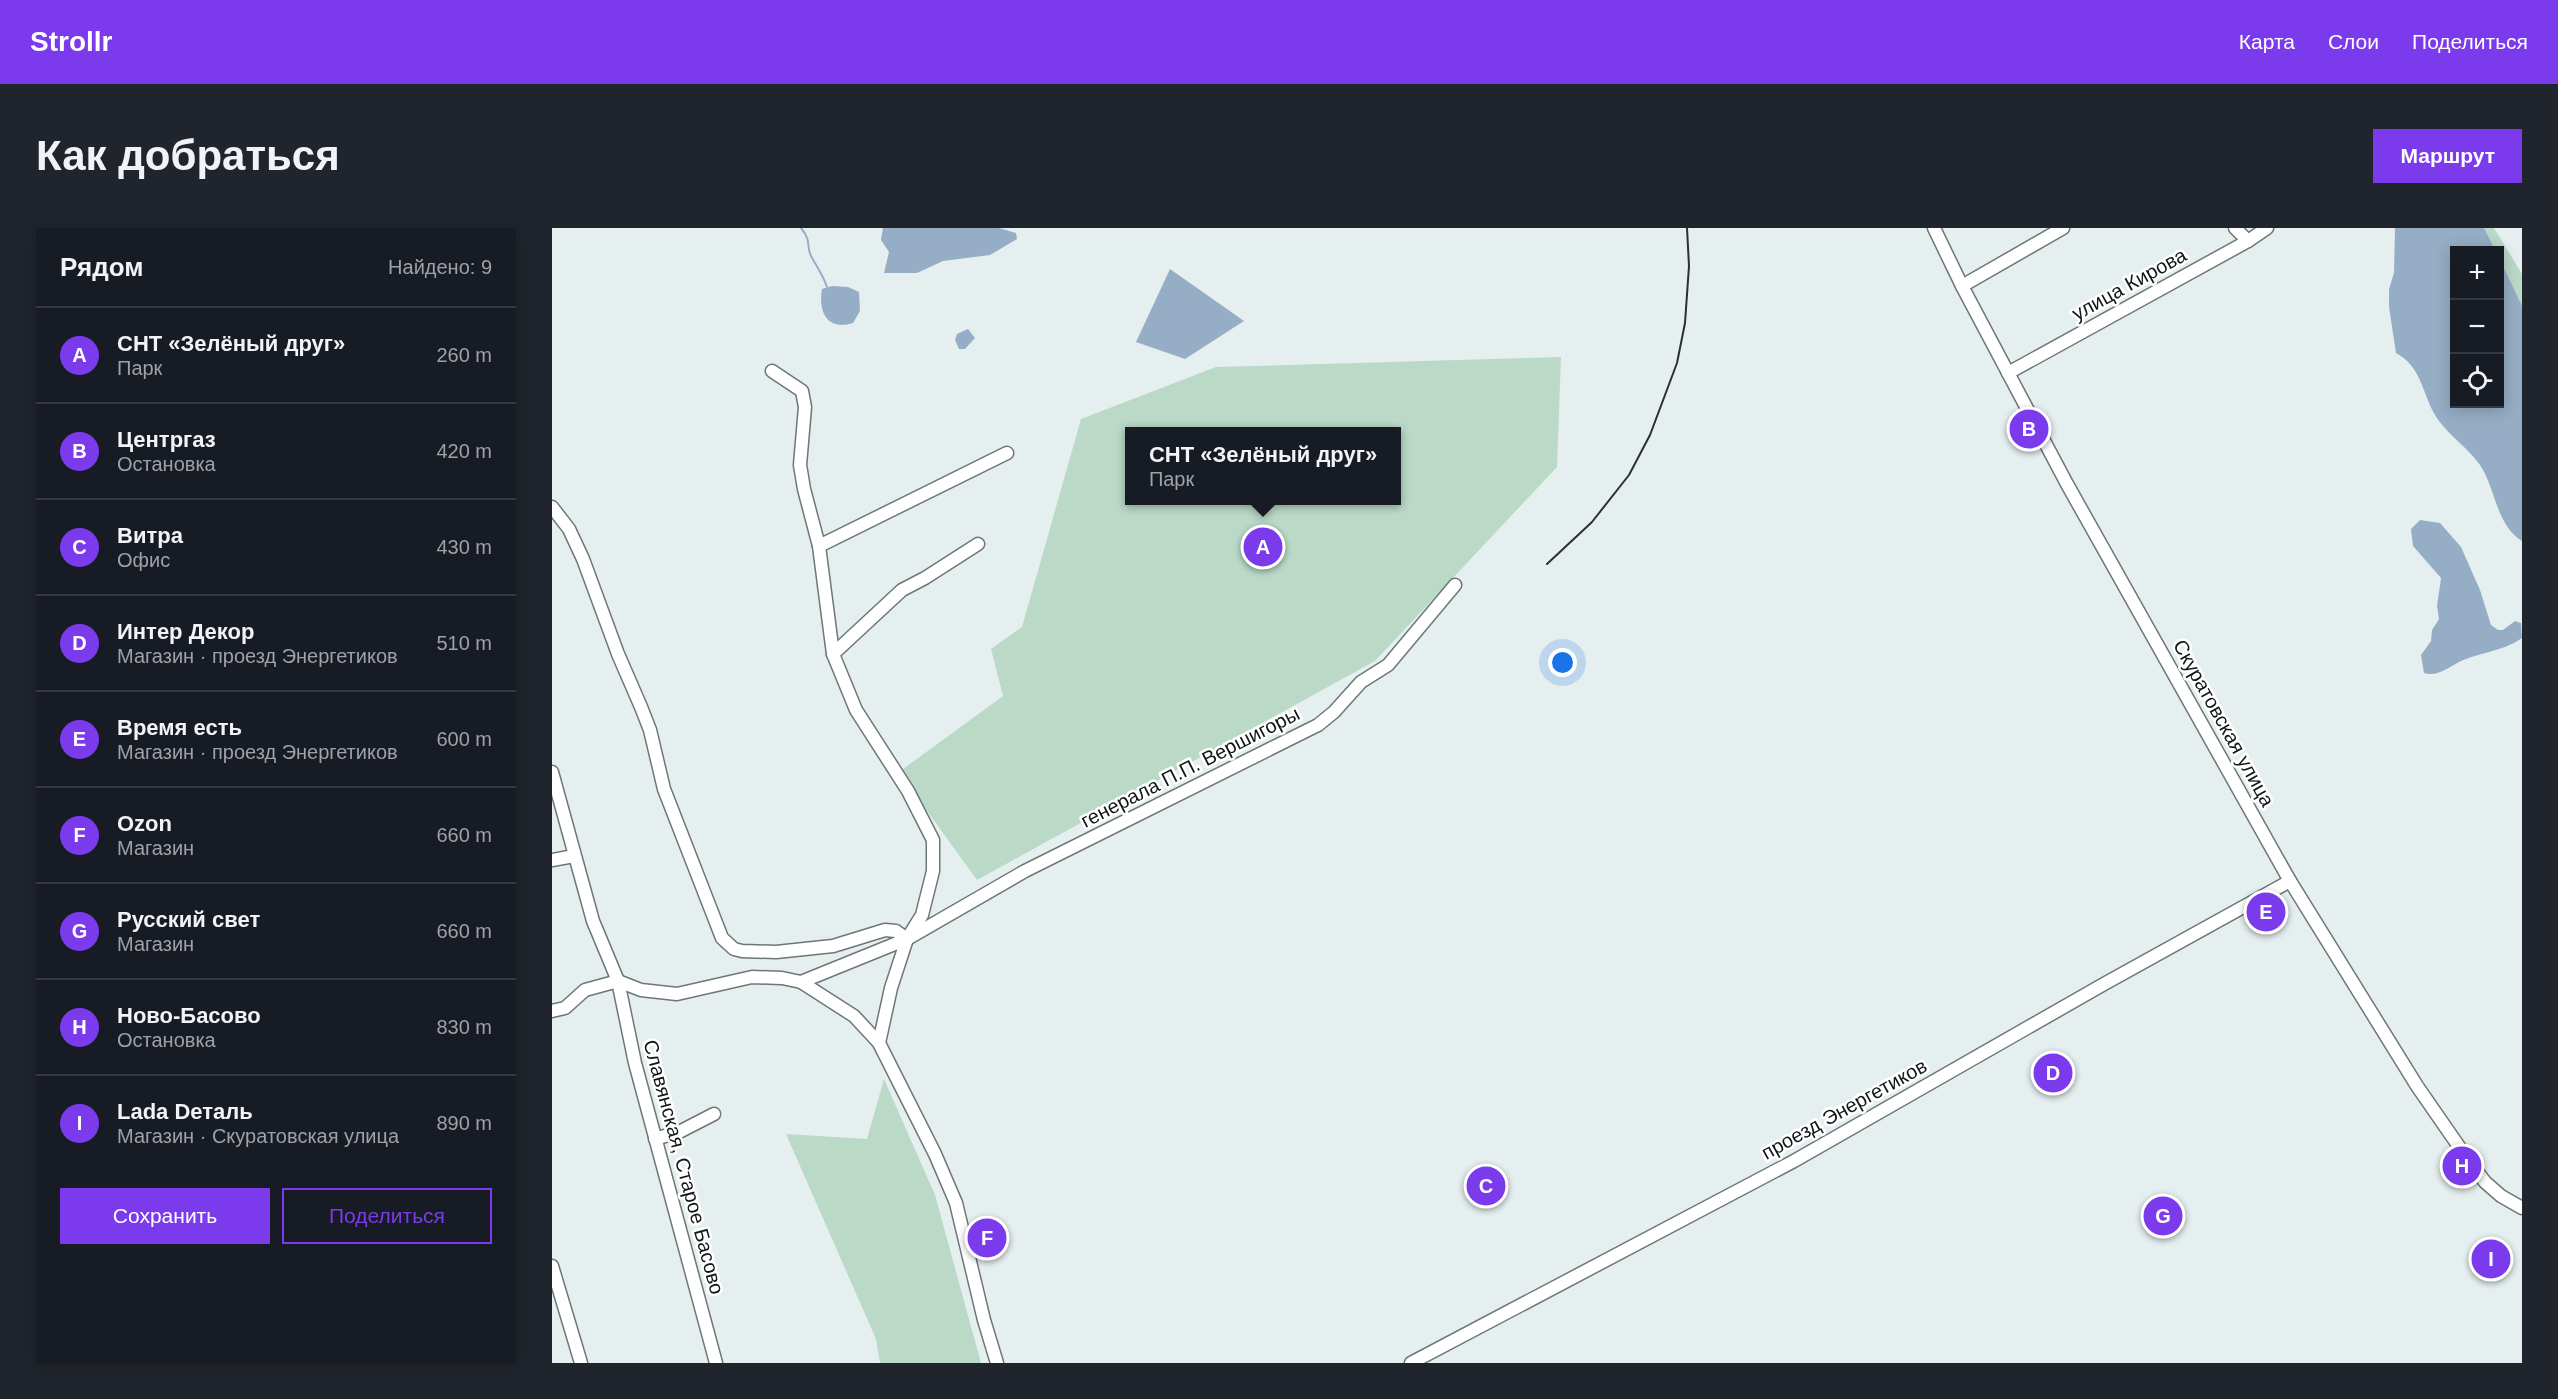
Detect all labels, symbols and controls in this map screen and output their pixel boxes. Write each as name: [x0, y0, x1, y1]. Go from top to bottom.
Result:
text: Strollr: [30, 26, 112, 57]
text: Карта: [2239, 30, 2295, 53]
text: Слои: [2328, 30, 2379, 53]
text: Поделиться: [2412, 30, 2528, 53]
button: Маршрут: [2373, 129, 2522, 183]
text: Как добраться: [36, 132, 340, 179]
street label: улица Кирова: [2068, 243, 2191, 324]
map controls: [2450, 246, 2504, 408]
button: +: [2450, 246, 2504, 300]
text: Рядом: [60, 252, 143, 282]
text: Найдено: 9: [388, 256, 492, 278]
button: −: [2450, 300, 2504, 354]
text: СНТ «Зелёный друг»: [117, 331, 345, 356]
text: A: [72, 344, 87, 366]
text: 260 m: [436, 344, 492, 366]
button: locate: [2450, 354, 2504, 408]
text: Парк: [117, 357, 162, 379]
pin: B: [2010, 406, 2048, 452]
text: Центргаз: [117, 427, 216, 452]
popup: [1125, 427, 1401, 505]
text: B: [72, 440, 87, 462]
text: 420 m: [436, 440, 492, 462]
text: СНТ «Зелёный друг»: [1149, 442, 1377, 467]
text: Остановка: [117, 453, 216, 475]
text: Парк: [1149, 468, 1194, 490]
text: Витра: [117, 523, 183, 548]
pin: A: [1244, 524, 1282, 570]
text: C: [72, 536, 87, 558]
text: 430 m: [436, 536, 492, 558]
text: Офис: [117, 549, 170, 571]
text: Интер Декор: [117, 619, 254, 644]
text: D: [72, 632, 87, 654]
text: 510 m: [436, 632, 492, 654]
street label: Скуратовская улица: [2169, 636, 2279, 811]
text: Магазин · проезд Энергетиков: [117, 645, 398, 667]
your location: [1548, 648, 1577, 677]
street label: генерала П.П. Вершигоры: [1077, 702, 1303, 832]
text: Время есть: [117, 715, 242, 740]
text: E: [73, 728, 86, 750]
text: 600 m: [436, 728, 492, 750]
text: Магазин · проезд Энергетиков: [117, 741, 398, 763]
text: Ozon: [117, 811, 172, 836]
text: F: [73, 824, 86, 846]
text: 660 m: [436, 824, 492, 846]
text: Магазин: [117, 837, 194, 859]
pin: E: [2246, 890, 2286, 934]
text: Русский свет: [117, 907, 260, 932]
text: G: [72, 920, 87, 942]
text: 660 m: [436, 920, 492, 942]
text: Магазин: [117, 933, 194, 955]
text: Ново-Басово: [117, 1003, 261, 1028]
text: H: [72, 1016, 87, 1038]
text: 830 m: [436, 1016, 492, 1038]
text: Остановка: [117, 1029, 216, 1051]
street label: Славянская, Старое Басово: [639, 1037, 729, 1297]
pin: D: [2034, 1050, 2072, 1096]
street label: проезд Энергетиков: [1757, 1054, 1931, 1164]
text: Lada Dеталь: [117, 1099, 253, 1124]
text: I: [77, 1112, 82, 1134]
text: 890 m: [436, 1112, 492, 1134]
text: Магазин · Скуратовская улица: [117, 1125, 399, 1147]
pin: H: [2442, 1144, 2482, 1188]
pin: C: [1466, 1164, 1506, 1208]
button: Сохранить: [60, 1188, 270, 1244]
button: Поделиться: [282, 1188, 492, 1244]
pin: G: [2144, 1194, 2182, 1238]
pin: F: [968, 1216, 1006, 1260]
pin: I: [2472, 1236, 2510, 1282]

